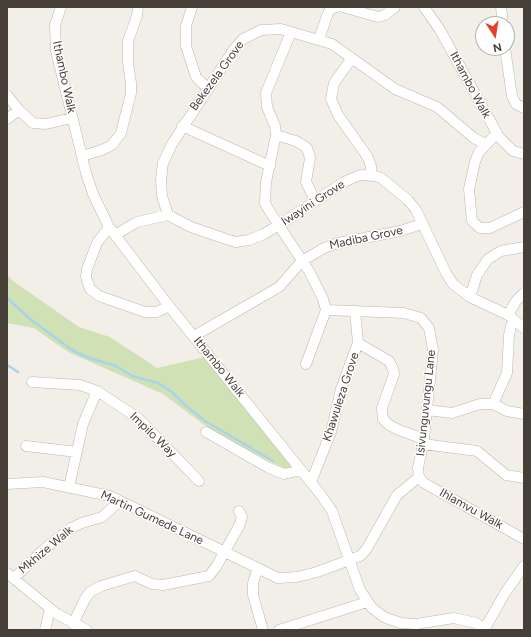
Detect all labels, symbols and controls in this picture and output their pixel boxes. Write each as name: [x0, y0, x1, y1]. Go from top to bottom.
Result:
north arrow: [475, 16, 515, 56]
street label: Bekezela Grove: [187, 38, 247, 114]
street label: Ithambo Walk: [49, 40, 79, 114]
text: N: [492, 40, 503, 54]
street label: Ithambo Walk: [446, 49, 494, 121]
street label: Iwayini Grove: [279, 177, 347, 229]
street label: Madiba Grove: [328, 223, 404, 253]
street label: Ithambo Walk: [190, 334, 248, 400]
street label: Isivunguvungu Lane: [413, 349, 439, 457]
street label: Khawuleza Grove: [320, 351, 362, 443]
street label: Impilo Way: [127, 409, 179, 461]
street label: Ihlamvu Walk: [437, 486, 505, 532]
street label: Martin Gumede Lane: [98, 488, 206, 548]
street label: Mkhize Walk: [16, 523, 76, 577]

